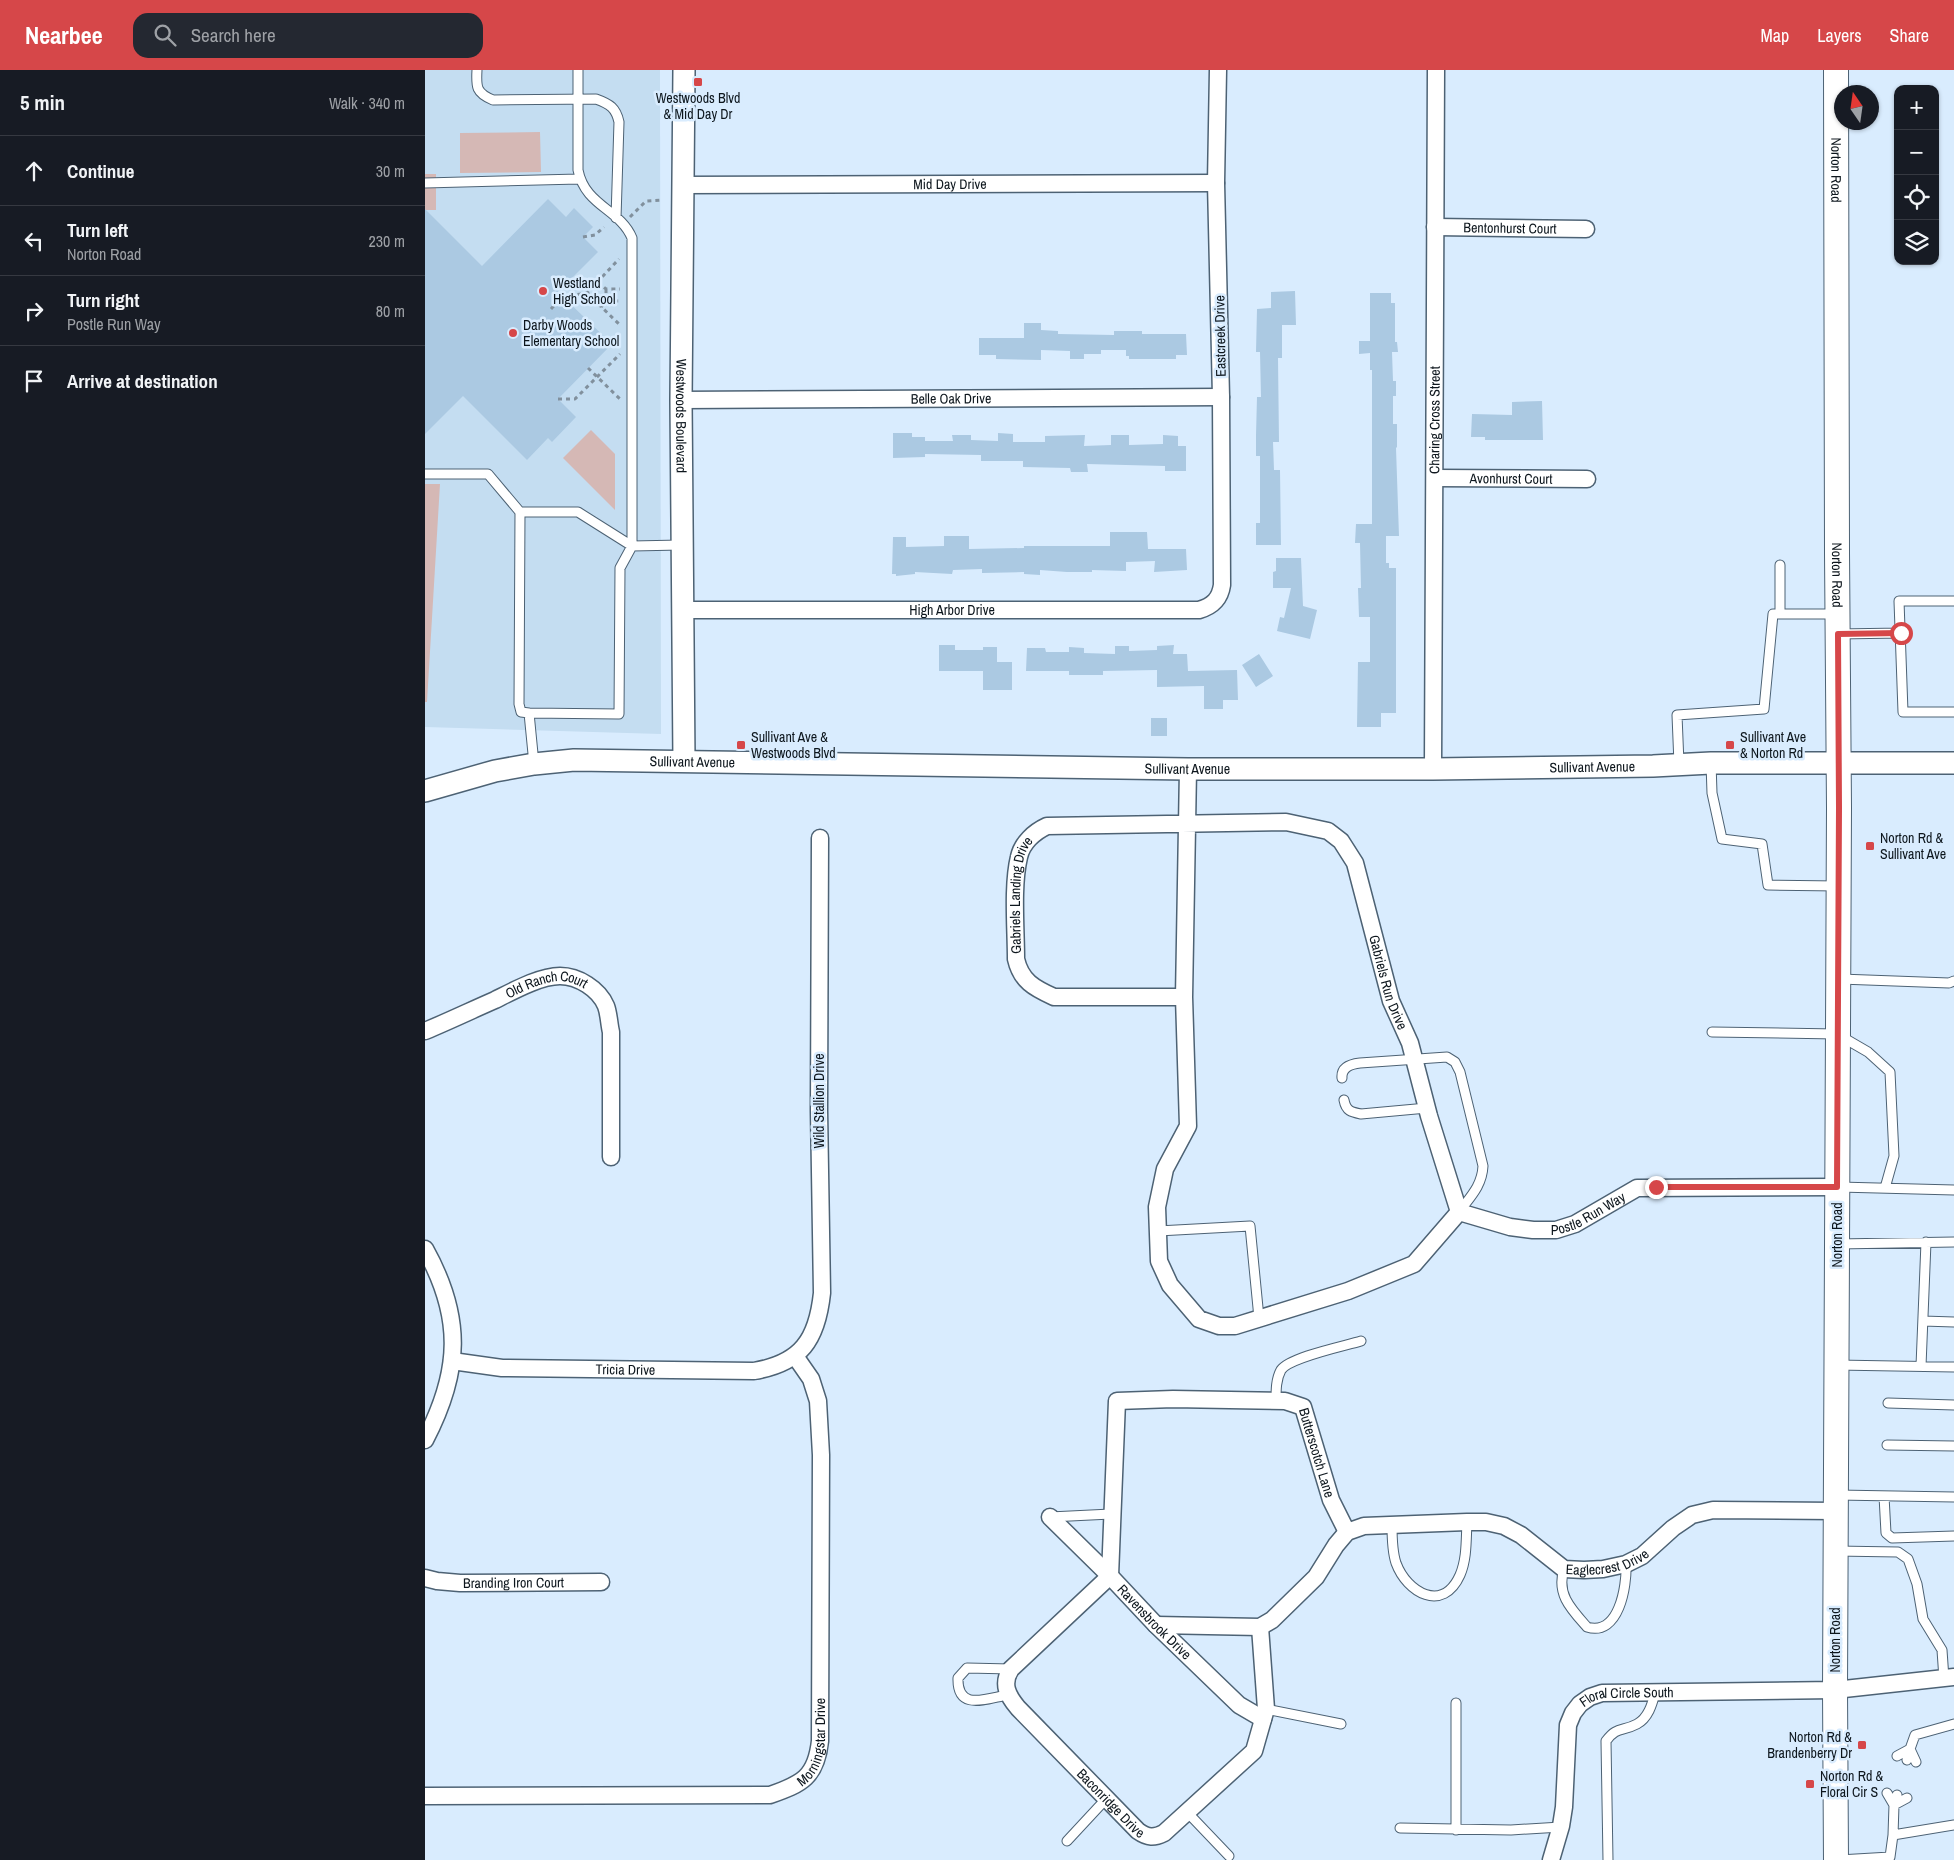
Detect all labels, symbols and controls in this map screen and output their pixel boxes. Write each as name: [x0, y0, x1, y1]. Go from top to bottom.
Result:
search box: [133, 13, 483, 58]
text: Nearbee: [25, 19, 103, 51]
icon: search: [151, 21, 179, 49]
text: Search here: [191, 22, 276, 48]
text: Map: [1761, 23, 1789, 48]
text: Layers: [1817, 23, 1862, 48]
text: Share: [1890, 23, 1929, 48]
marker: Westwoods Blvd & Mid Day Dr: [692, 76, 704, 88]
north arrow: [1834, 85, 1879, 130]
map controls: [1894, 85, 1939, 265]
button: +: [1894, 85, 1939, 130]
text: 5 min: [20, 88, 65, 117]
place label: Westwoods Blvd & Mid Day Dr: [656, 89, 740, 123]
text: Walk · 340 m: [329, 92, 405, 114]
button: −: [1894, 130, 1939, 175]
street label: Norton Road: [1827, 137, 1845, 203]
icon: ahead: [20, 157, 48, 185]
text: Continue: [67, 158, 135, 184]
text: 30 m: [376, 160, 405, 182]
street label: Mid Day Drive: [913, 175, 987, 193]
button: locate: [1894, 175, 1939, 220]
text: Turn left: [67, 217, 128, 243]
street label: Bentonhurst Court: [1463, 218, 1557, 238]
button: layers: [1894, 220, 1939, 265]
icon: left: [20, 227, 48, 255]
text: 230 m: [369, 230, 405, 252]
text: Norton Road: [67, 243, 141, 265]
place label: Westland High School: [553, 274, 616, 308]
marker: Westland High School: [537, 285, 549, 297]
text: Turn right: [67, 287, 139, 313]
street label: Eastcreek Drive: [1210, 295, 1230, 377]
icon: right: [20, 297, 48, 325]
text: 80 m: [376, 300, 405, 322]
text: Postle Run Way: [67, 313, 161, 335]
place label: Darby Woods Elementary School: [523, 316, 619, 350]
marker: Darby Woods Elementary School: [507, 327, 519, 339]
street label: Westwoods Boulevard: [672, 359, 691, 473]
street label: Charing Cross Street: [1425, 366, 1444, 474]
icon: arrive: [20, 367, 48, 395]
text: Arrive at destination: [67, 368, 218, 394]
street label: Belle Oak Drive: [911, 389, 991, 408]
street label: Avonhurst Court: [1469, 469, 1552, 488]
street label: Norton Road: [1828, 542, 1846, 608]
street label: High Arbor Drive: [909, 601, 995, 619]
route start: [1890, 622, 1913, 645]
place label: Sullivant Ave & Westwoods Blvd: [751, 728, 836, 762]
place label: Sullivant Ave & Norton Rd: [1740, 728, 1806, 762]
marker: Sullivant Ave & Westwoods Blvd: [735, 739, 747, 751]
marker: Sullivant Ave & Norton Rd: [1724, 739, 1736, 751]
street label: Sullivant Avenue: [650, 752, 735, 771]
street label: Sullivant Avenue: [1549, 757, 1635, 776]
street label: Sullivant Avenue: [1144, 759, 1230, 778]
place label: Norton Rd & Sullivant Ave: [1880, 829, 1946, 863]
street label: Gabriels Landing Drive: [1006, 832, 1036, 954]
marker: Norton Rd & Sullivant Ave: [1864, 840, 1876, 852]
street label: Gabriels Run Drive: [1365, 933, 1412, 1032]
street label: Old Ranch Court: [502, 967, 591, 1002]
street label: Wild Stallion Drive: [810, 1053, 828, 1149]
route end: [1645, 1176, 1668, 1199]
street label: Postle Run Way: [1551, 1188, 1629, 1239]
street label: Norton Road: [1828, 1202, 1846, 1268]
street label: Tricia Drive: [596, 1360, 655, 1379]
street label: Butterscotch Lane: [1295, 1406, 1339, 1500]
street label: Eaglecrest Drive: [1565, 1545, 1653, 1579]
street label: Branding Iron Court: [463, 1573, 564, 1592]
street label: Ravensbrook Drive: [1113, 1581, 1195, 1663]
street label: Norton Road: [1826, 1607, 1844, 1673]
street label: Floral Circle South: [1576, 1683, 1674, 1711]
street label: Morningstar Drive: [793, 1698, 829, 1790]
place label: Norton Rd & Brandenberry Dr: [1767, 1728, 1852, 1762]
marker: Norton Rd & Brandenberry Dr: [1856, 1739, 1868, 1751]
street label: Baconridge Drive: [1073, 1765, 1148, 1842]
place label: Norton Rd & Floral Cir S: [1820, 1767, 1884, 1801]
marker: Norton Rd & Floral Cir S: [1804, 1778, 1816, 1790]

